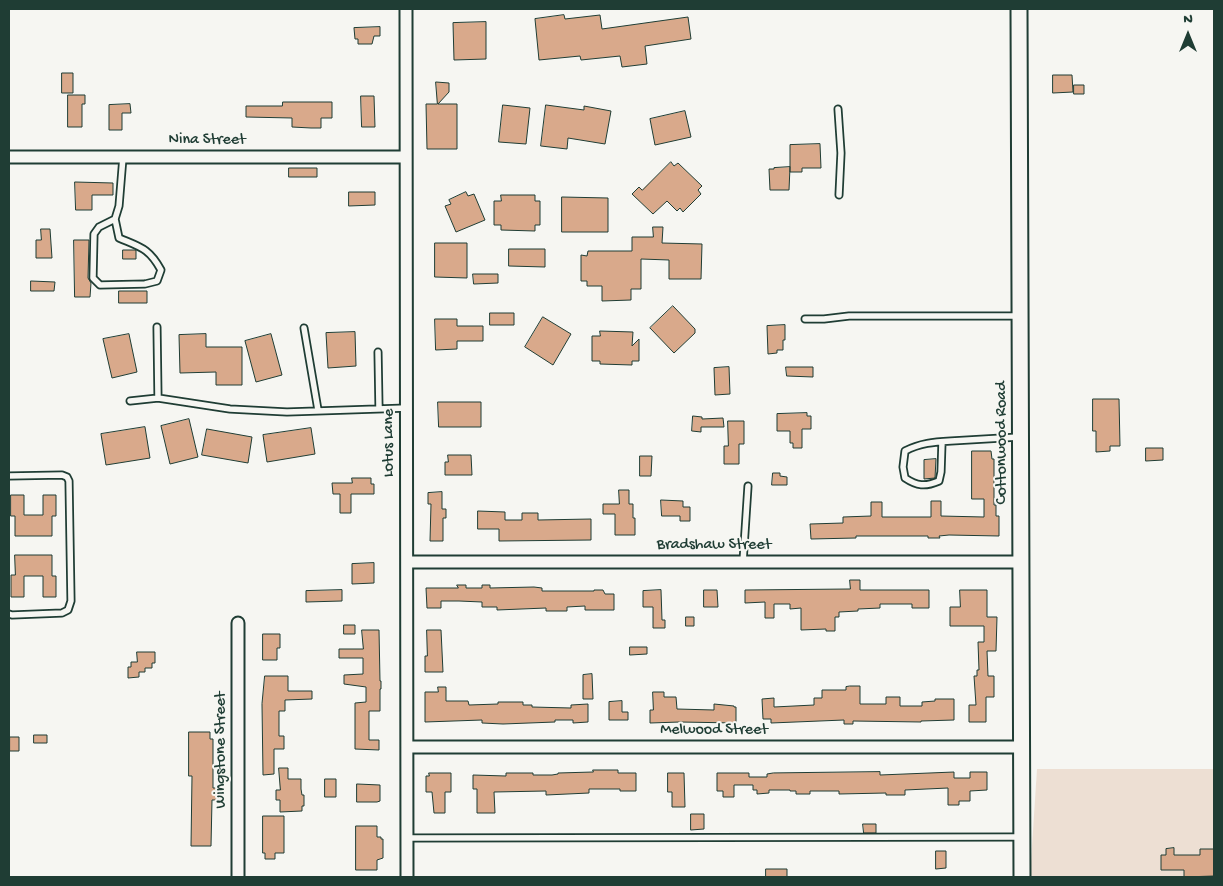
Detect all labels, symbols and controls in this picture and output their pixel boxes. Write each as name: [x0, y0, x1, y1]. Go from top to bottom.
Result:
north arrow: [1163, 10, 1213, 60]
text: N: [1183, 11, 1193, 28]
street label: Nina Street: [169, 131, 245, 151]
street label: Cottonwood Road: [993, 381, 1013, 505]
street label: Lotus Lane: [380, 409, 400, 477]
street label: Bradshaw Street: [657, 536, 771, 556]
street label: Wingstone Street: [212, 692, 232, 808]
street label: Melwood Street: [660, 721, 768, 741]

